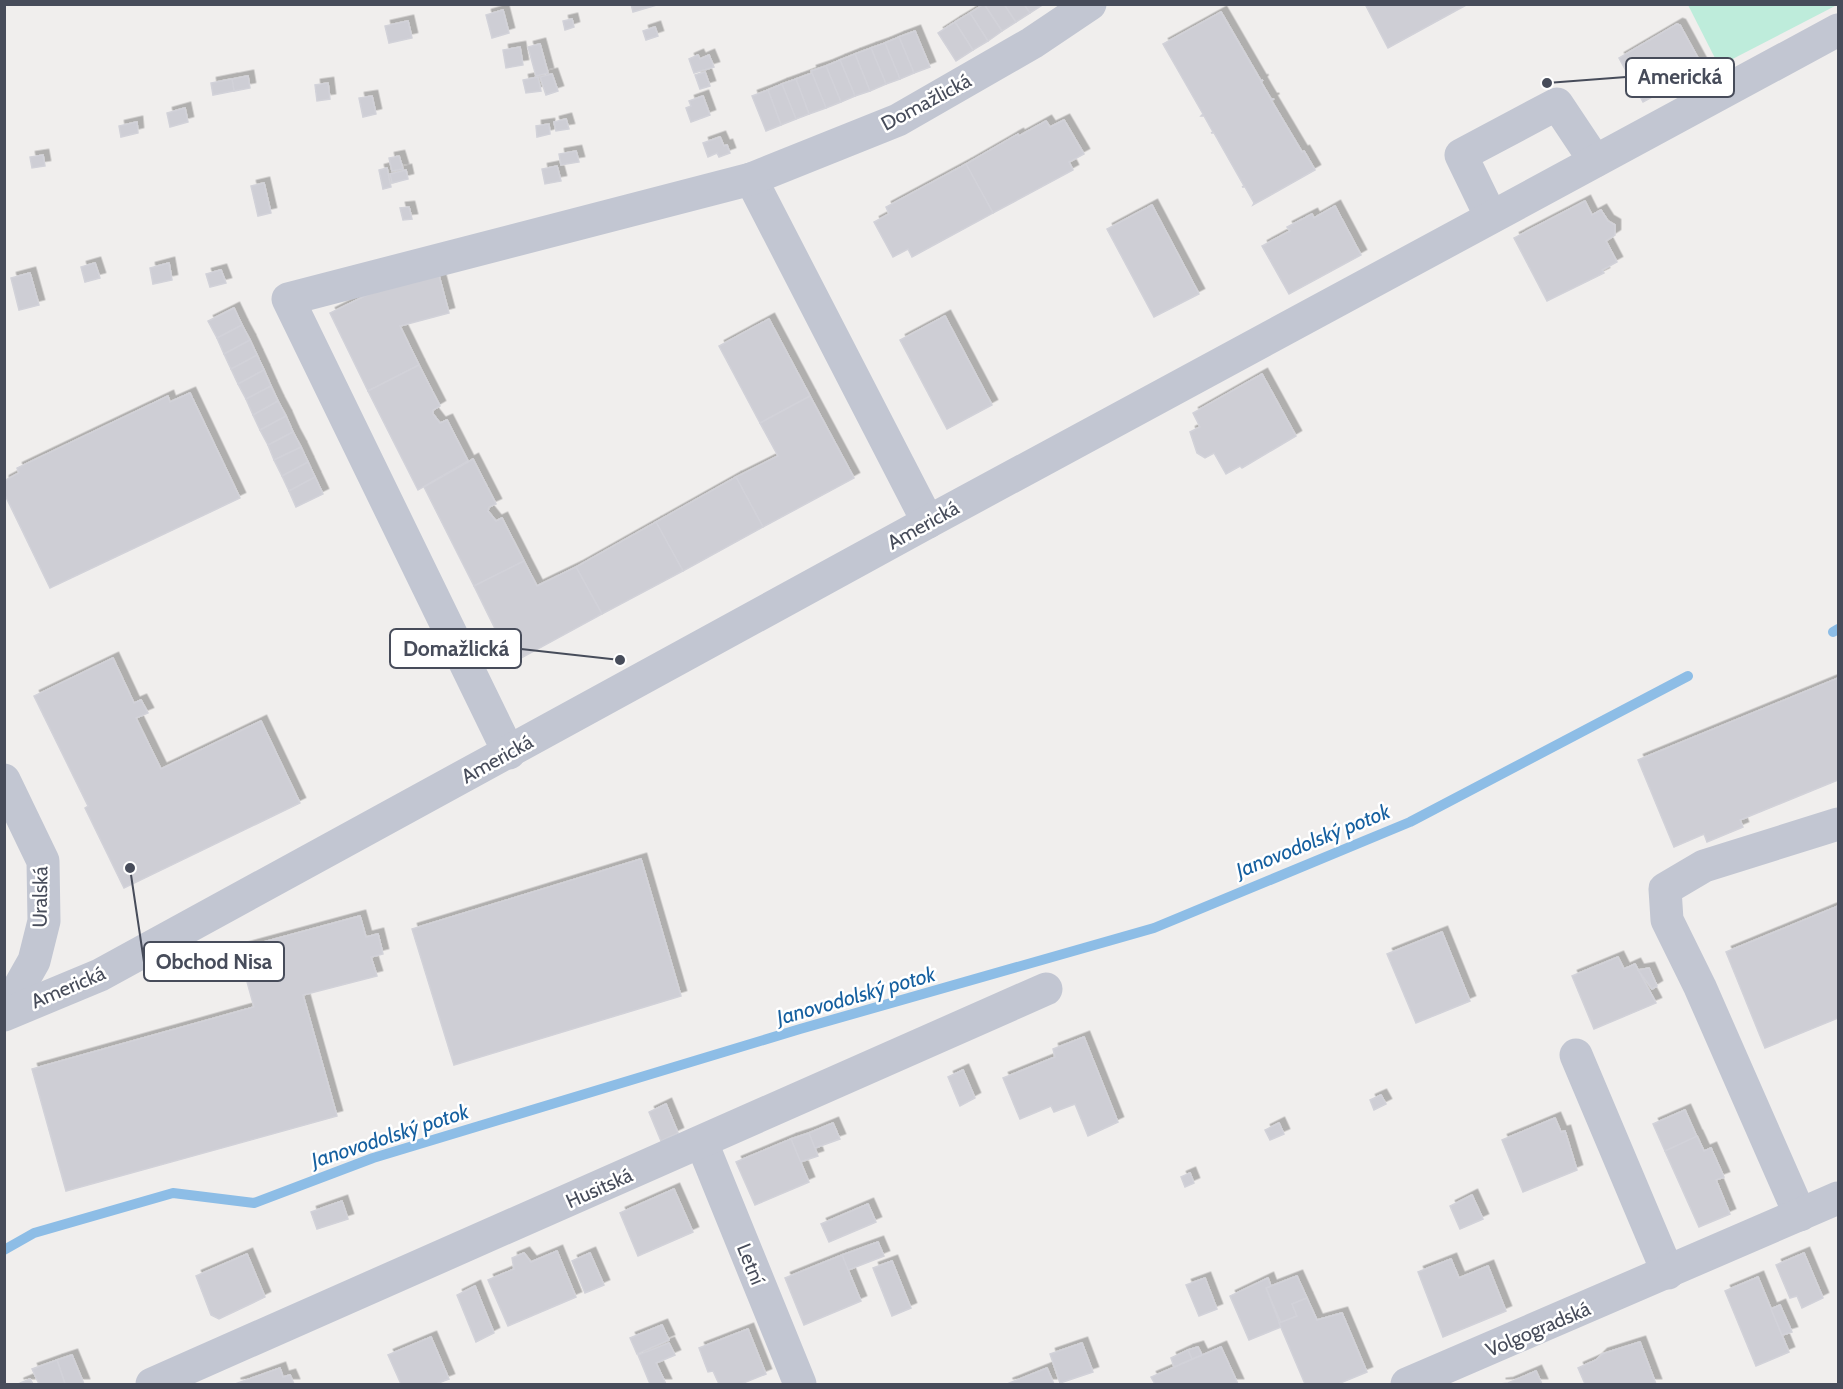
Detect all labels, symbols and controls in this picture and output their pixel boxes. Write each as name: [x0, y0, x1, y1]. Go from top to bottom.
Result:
callout: Americká: [1626, 58, 1734, 97]
text: Americká: [1638, 64, 1723, 89]
street label: Domažlická: [877, 68, 975, 136]
street label: Americká: [883, 495, 963, 554]
callout: Domažlická: [390, 629, 521, 668]
text: Domažlická: [403, 636, 510, 661]
street label: Americká: [457, 729, 537, 788]
water label: Janovodolský potok: [1230, 798, 1394, 884]
street label: Uralská: [27, 866, 53, 928]
callout: Obchod Nisa: [144, 942, 284, 981]
text: Obchod Nisa: [156, 949, 273, 974]
street label: Americká: [27, 961, 109, 1013]
water label: Janovodolský potok: [772, 961, 939, 1031]
water label: Janovodolský potok: [306, 1098, 472, 1173]
street label: Husitská: [562, 1163, 636, 1213]
street label: Letní: [732, 1240, 770, 1288]
street label: Volgogradská: [1482, 1296, 1594, 1362]

